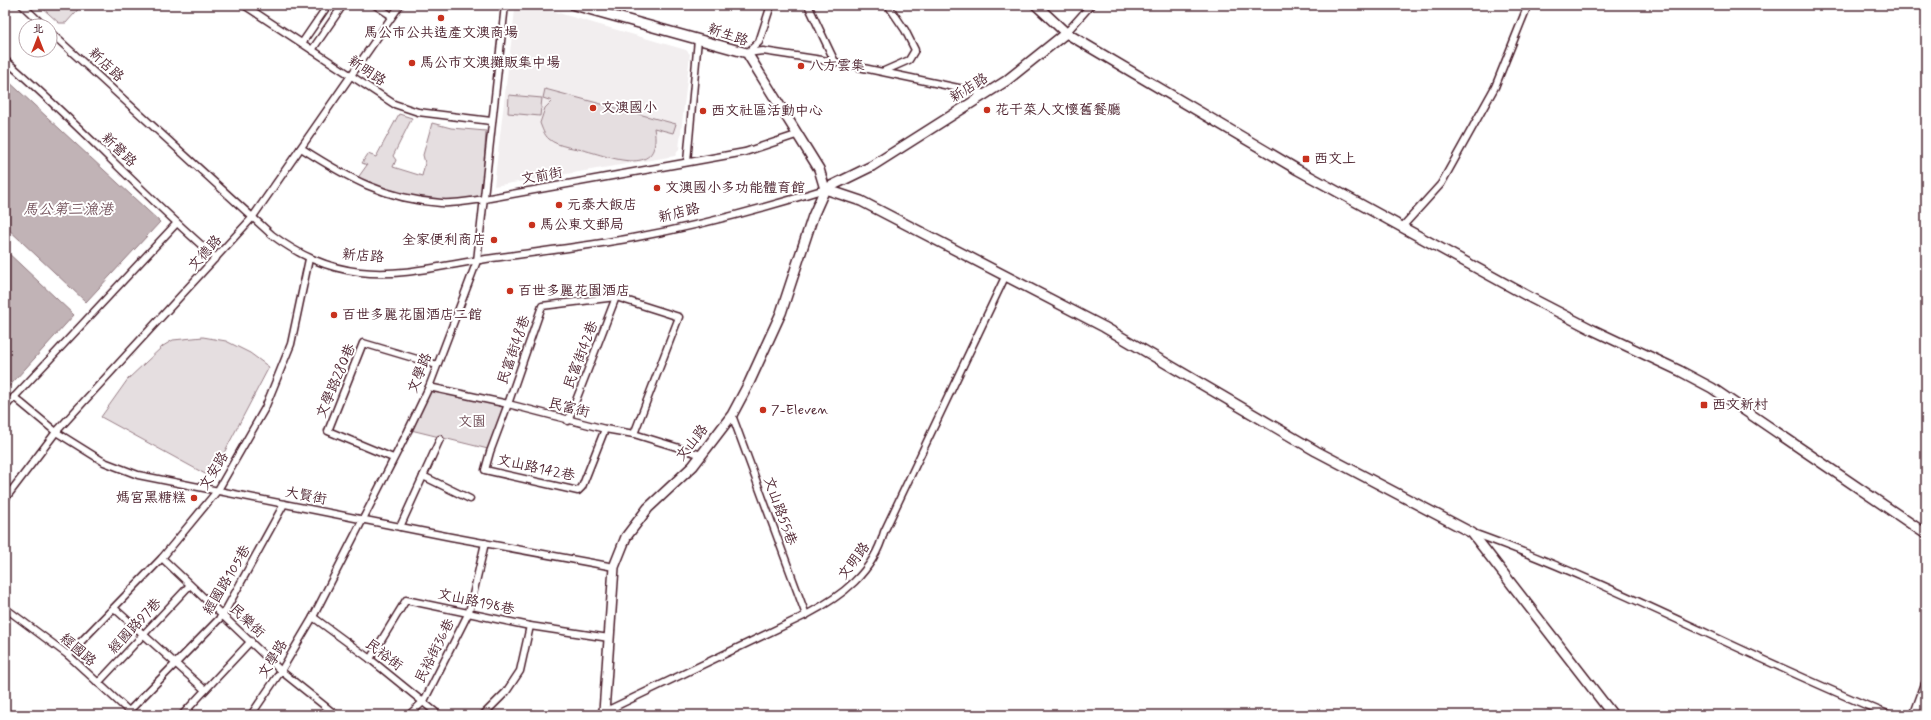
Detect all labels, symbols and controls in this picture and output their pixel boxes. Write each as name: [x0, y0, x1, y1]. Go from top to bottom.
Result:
marker: 馬公市公共造產文澳商場: [436, 13, 446, 23]
north arrow: [18, 18, 58, 58]
street label: 新生路: [705, 20, 751, 50]
text: 北: [33, 22, 44, 36]
place label: 馬公市公共造產文澳商場: [364, 24, 518, 42]
street label: 新店路: [85, 44, 127, 86]
street label: 新明路: [345, 52, 389, 90]
place label: 馬公市文澳攤販集中場: [420, 54, 560, 72]
place label: 八方雲集: [809, 57, 865, 75]
marker: 馬公市文澳攤販集中場: [407, 58, 417, 68]
marker: 八方雲集: [796, 61, 806, 71]
street label: 新店路: [946, 69, 992, 107]
place label: 文澳國小: [601, 99, 657, 117]
place label: 花干菜人文懷舊餐廳: [995, 101, 1121, 119]
place label: 西文社區活動中心: [711, 102, 823, 120]
marker: 文澳國小: [588, 103, 598, 113]
marker: 花干菜人文懷舊餐廳: [982, 105, 992, 115]
marker: 西文社區活動中心: [698, 106, 708, 116]
street label: 新營路: [98, 129, 140, 171]
place label: 西文上: [1314, 150, 1356, 168]
marker: 西文上: [1301, 154, 1311, 164]
street label: 文前街: [520, 163, 564, 189]
place label: 文澳國小多功能體育館: [665, 179, 805, 197]
marker: 文澳國小多功能體育館: [652, 183, 662, 193]
place label: 元泰大飯店: [567, 196, 637, 214]
street label: 新店路: [656, 199, 702, 227]
water label: 馬公第三漁港: [23, 200, 115, 220]
marker: 元泰大飯店: [554, 200, 564, 210]
place label: 馬公東文郵局: [540, 216, 624, 234]
marker: 馬公東文郵局: [527, 220, 537, 230]
street label: 文德路: [184, 231, 226, 275]
place label: 全家便利商店: [402, 231, 486, 249]
marker: 全家便利商店: [489, 235, 499, 245]
street label: 新店路: [341, 246, 385, 266]
place label: 百世多麗花園酒店: [518, 282, 630, 300]
marker: 百世多麗花園酒店: [505, 286, 515, 296]
place label: 百世多麗花園酒店二館: [342, 306, 482, 324]
marker: 百世多麗花園酒店二館: [329, 310, 339, 320]
street label: 民富街48巷: [494, 312, 535, 387]
street label: 民富街42巷: [560, 317, 603, 392]
street label: 文學路280巷: [312, 340, 360, 421]
street label: 文學路: [404, 350, 436, 396]
street label: 民富街: [546, 394, 592, 422]
place label: 西文新村: [1712, 396, 1768, 414]
marker: 西文新村: [1699, 400, 1709, 410]
place label: 7-Eleven: [771, 401, 829, 419]
marker: 7-Eleven: [758, 405, 768, 415]
park label: 文園: [458, 413, 486, 431]
street label: 文山路: [672, 421, 712, 465]
street label: 文安路: [195, 448, 233, 494]
street label: 文山路142巷: [495, 451, 578, 485]
street label: 文山路55巷: [759, 474, 801, 549]
street label: 大賢街: [284, 483, 328, 509]
place label: 媽宮黑糖糕: [116, 489, 186, 507]
marker: 媽宮黑糖糕: [189, 493, 199, 503]
street label: 文明路: [834, 539, 874, 583]
street label: 經國路105巷: [199, 541, 255, 618]
street label: 文山路198巷: [436, 585, 517, 619]
street label: 經國路97巷: [105, 594, 166, 658]
street label: 民樂街: [226, 600, 268, 642]
street label: 民裕街36巷: [411, 615, 459, 686]
street label: 經國路: [56, 629, 100, 671]
street label: 民裕街: [362, 635, 406, 675]
street label: 文學路: [254, 636, 292, 682]

